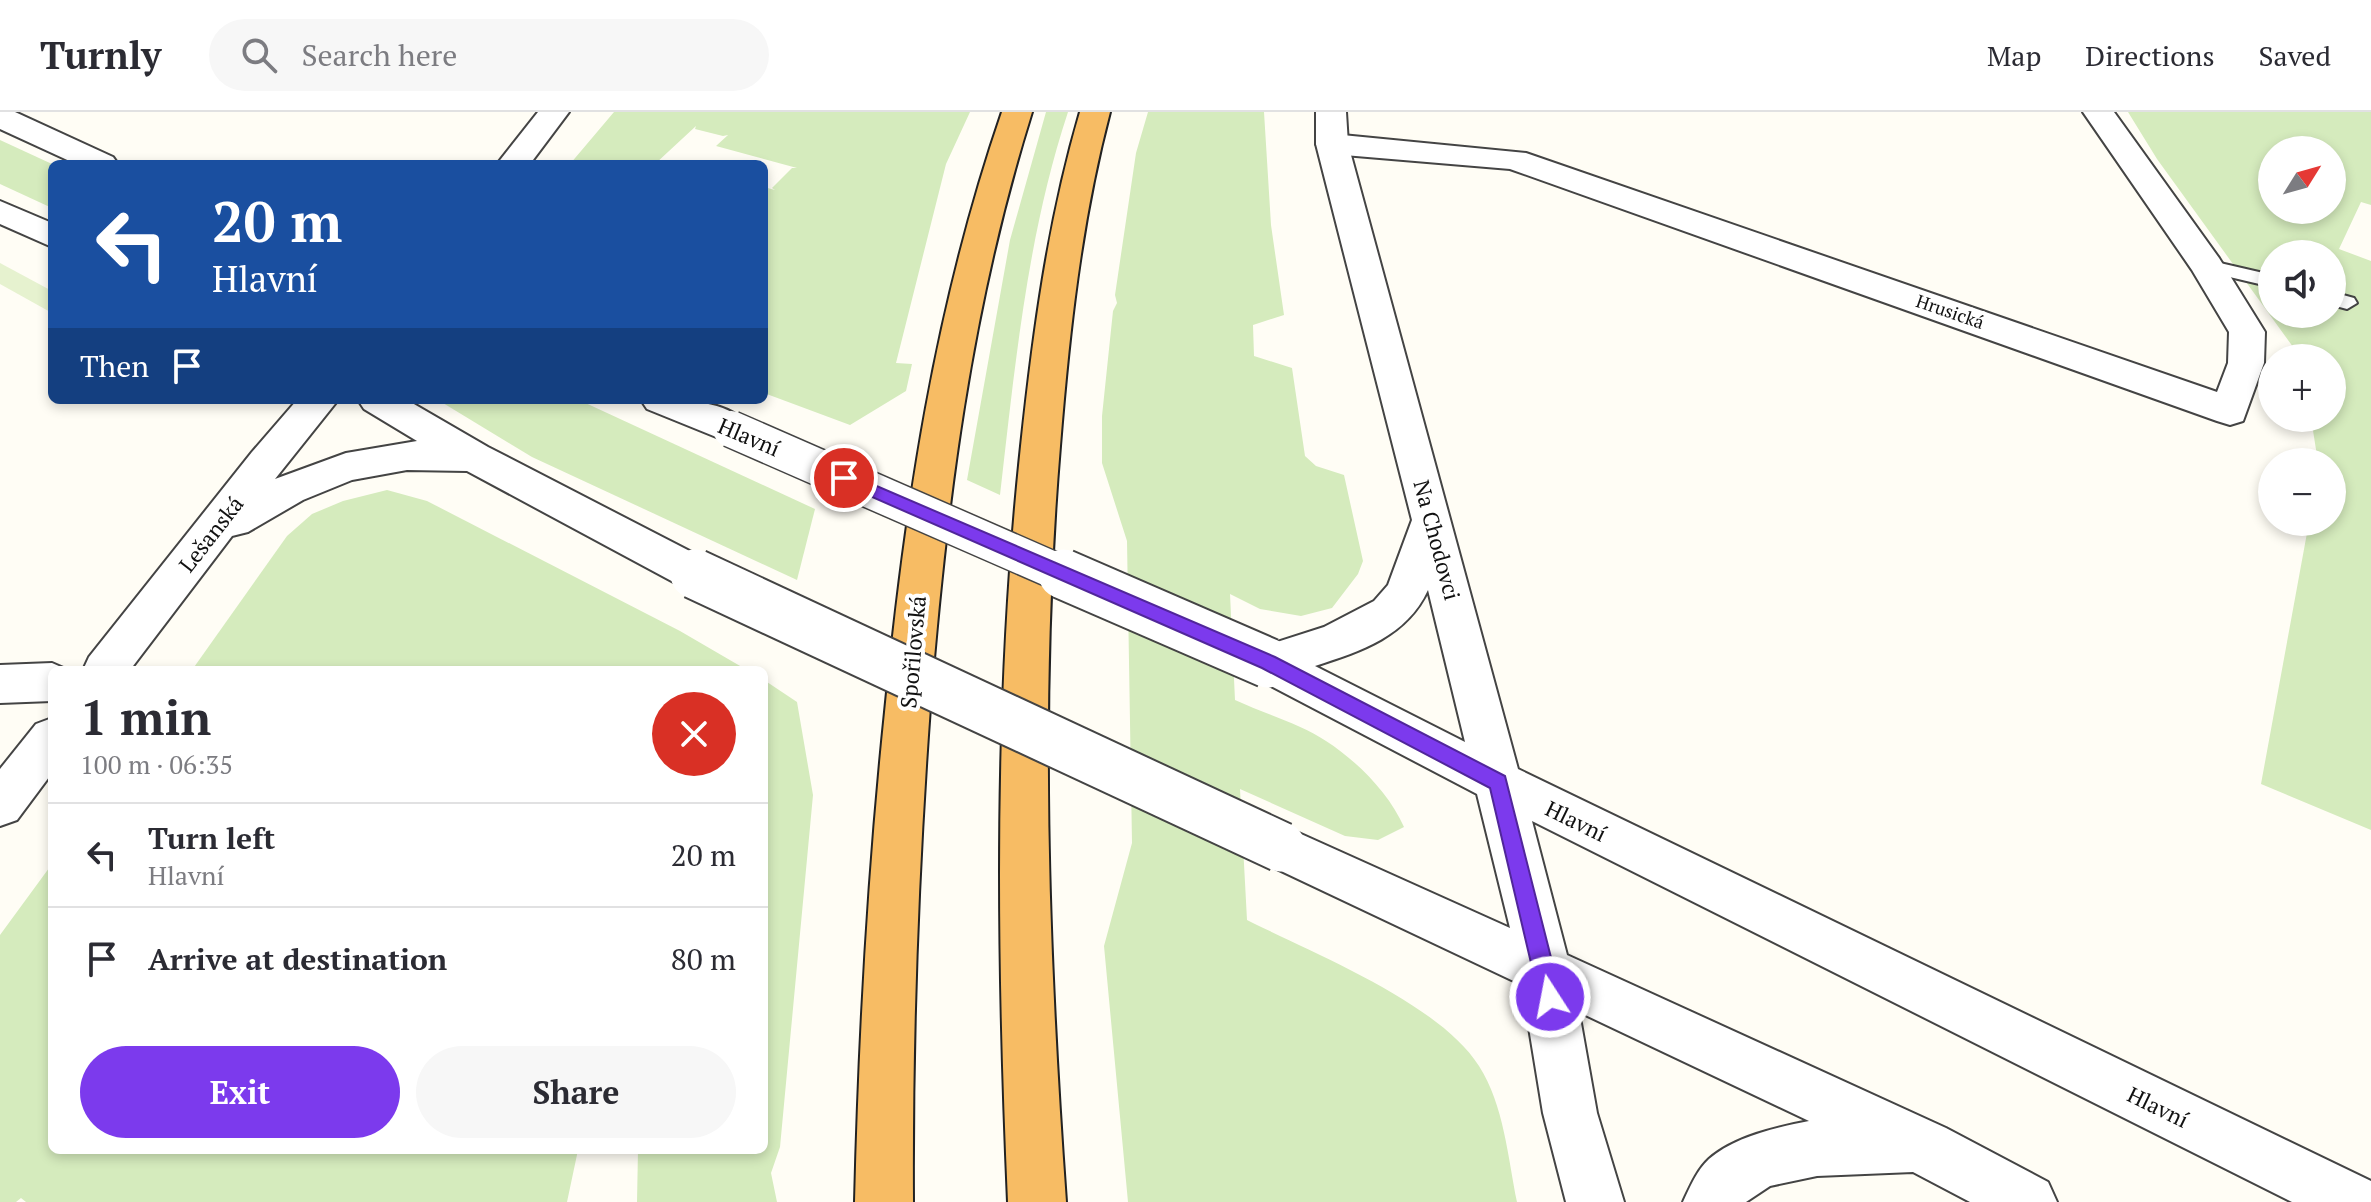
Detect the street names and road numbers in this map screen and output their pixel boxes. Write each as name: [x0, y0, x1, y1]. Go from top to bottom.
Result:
street label: Hrusická: [1913, 288, 1987, 334]
street label: Hlavní: [714, 411, 785, 463]
street label: Na Chodovci: [1408, 477, 1467, 603]
street label: Lešanská: [172, 490, 249, 578]
street label: Spořilovská: [893, 594, 932, 710]
street label: Hlavní: [1541, 793, 1612, 848]
street label: Hlavní: [2123, 1079, 2194, 1134]

